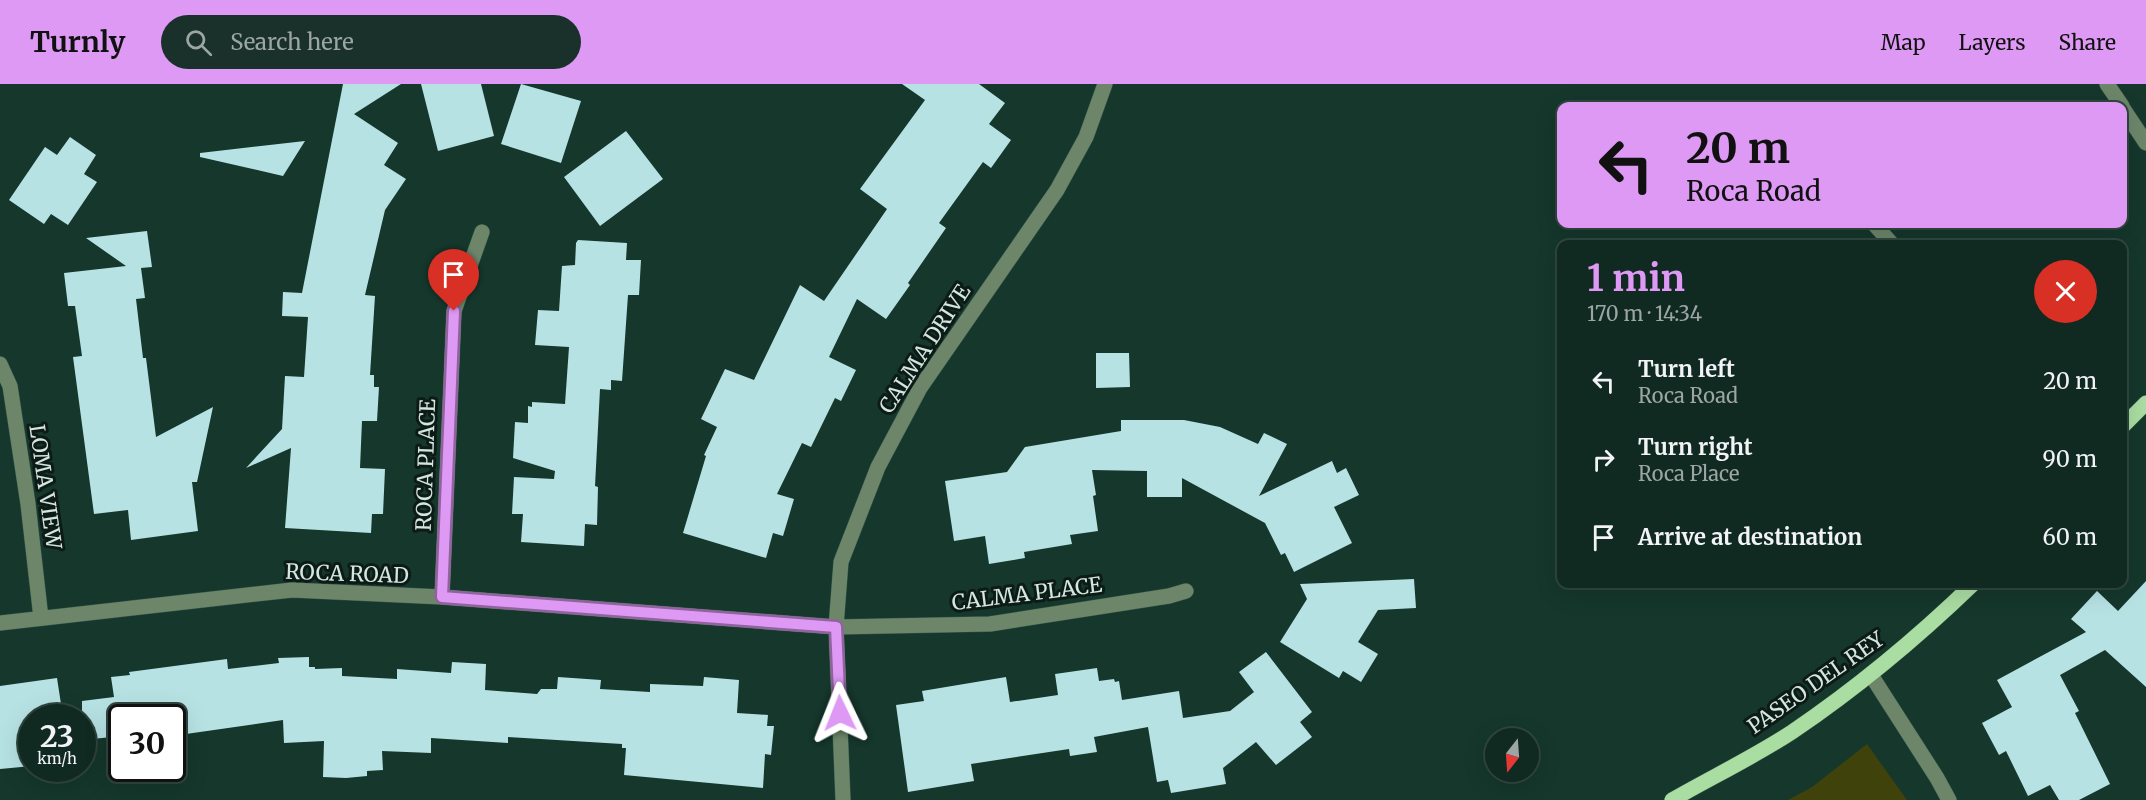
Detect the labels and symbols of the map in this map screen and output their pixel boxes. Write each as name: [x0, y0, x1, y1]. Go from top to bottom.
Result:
pin: [428, 249, 479, 311]
street label: CALMA DRIVE: [873, 279, 977, 418]
street label: ROCA PLACE: [410, 398, 441, 531]
street label: LOMA VIEW: [23, 423, 68, 552]
street label: ROCA ROAD: [285, 558, 409, 589]
street label: CALMA PLACE: [950, 571, 1104, 616]
street label: PASEO DEL REY: [1742, 625, 1890, 740]
position arrow: [808, 681, 872, 745]
speed limit sign: 30: [108, 704, 186, 782]
north arrow: [1485, 728, 1539, 782]

